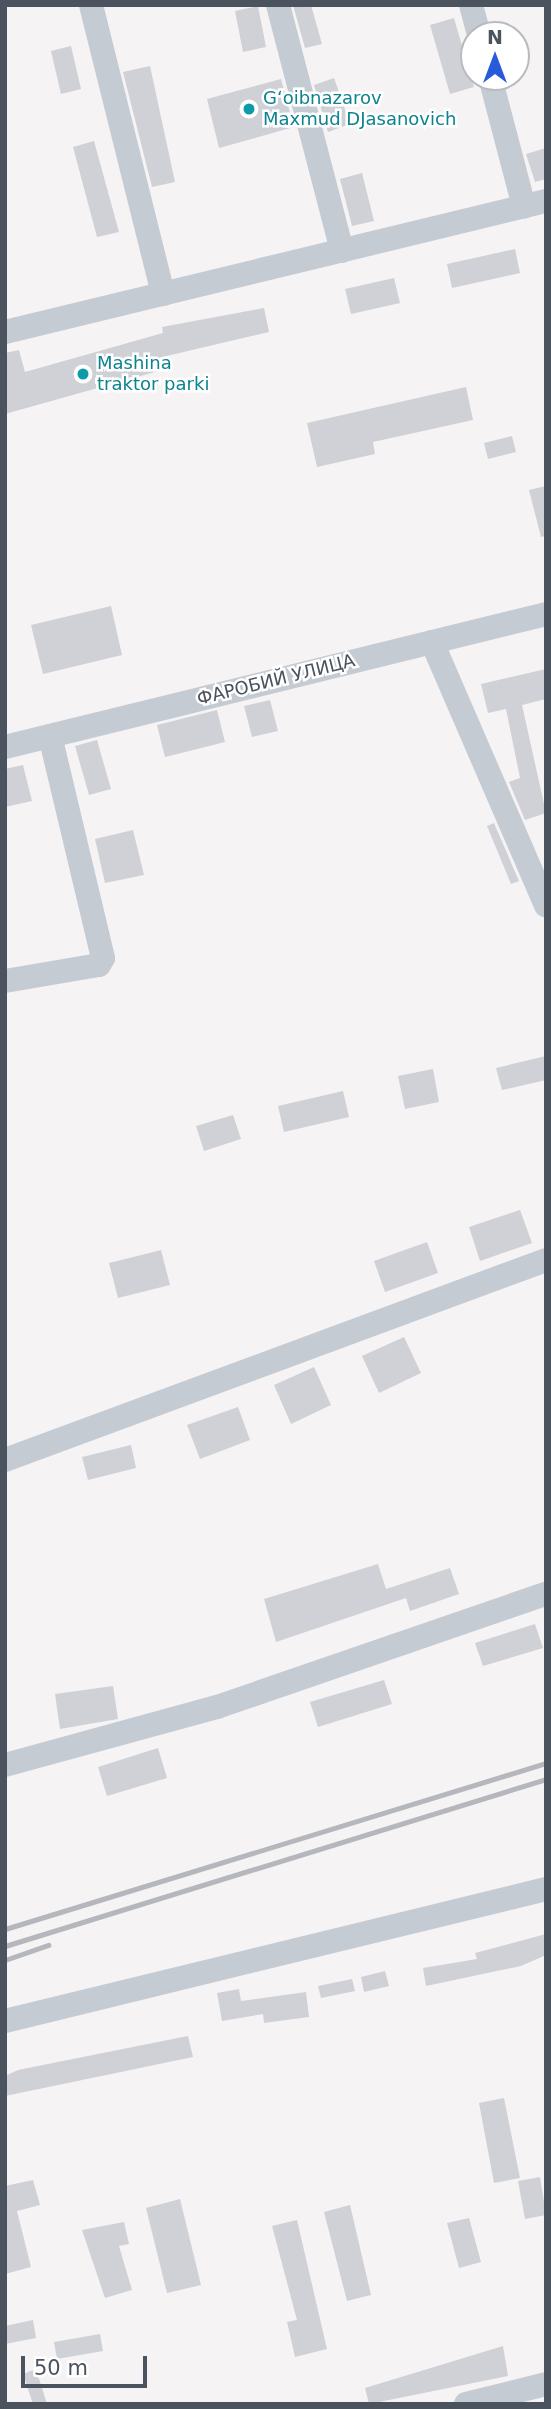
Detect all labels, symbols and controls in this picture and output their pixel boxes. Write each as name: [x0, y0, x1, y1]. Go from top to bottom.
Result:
north arrow: [460, 21, 530, 91]
text: N: [487, 26, 503, 48]
place label: Gʻoibnazarov Maxmud DJasanovich: [263, 88, 456, 130]
marker: Gʻoibnazarov Maxmud DJasanovich: [241, 101, 257, 117]
place label: Mashina traktor parki: [97, 353, 209, 396]
marker: Mashina traktor parki: [75, 366, 91, 382]
street label: ФАРОБИЙ УЛИЦА: [195, 650, 357, 710]
scale bar: [24, 2342, 150, 2386]
text: 50 m: [34, 2356, 88, 2380]

